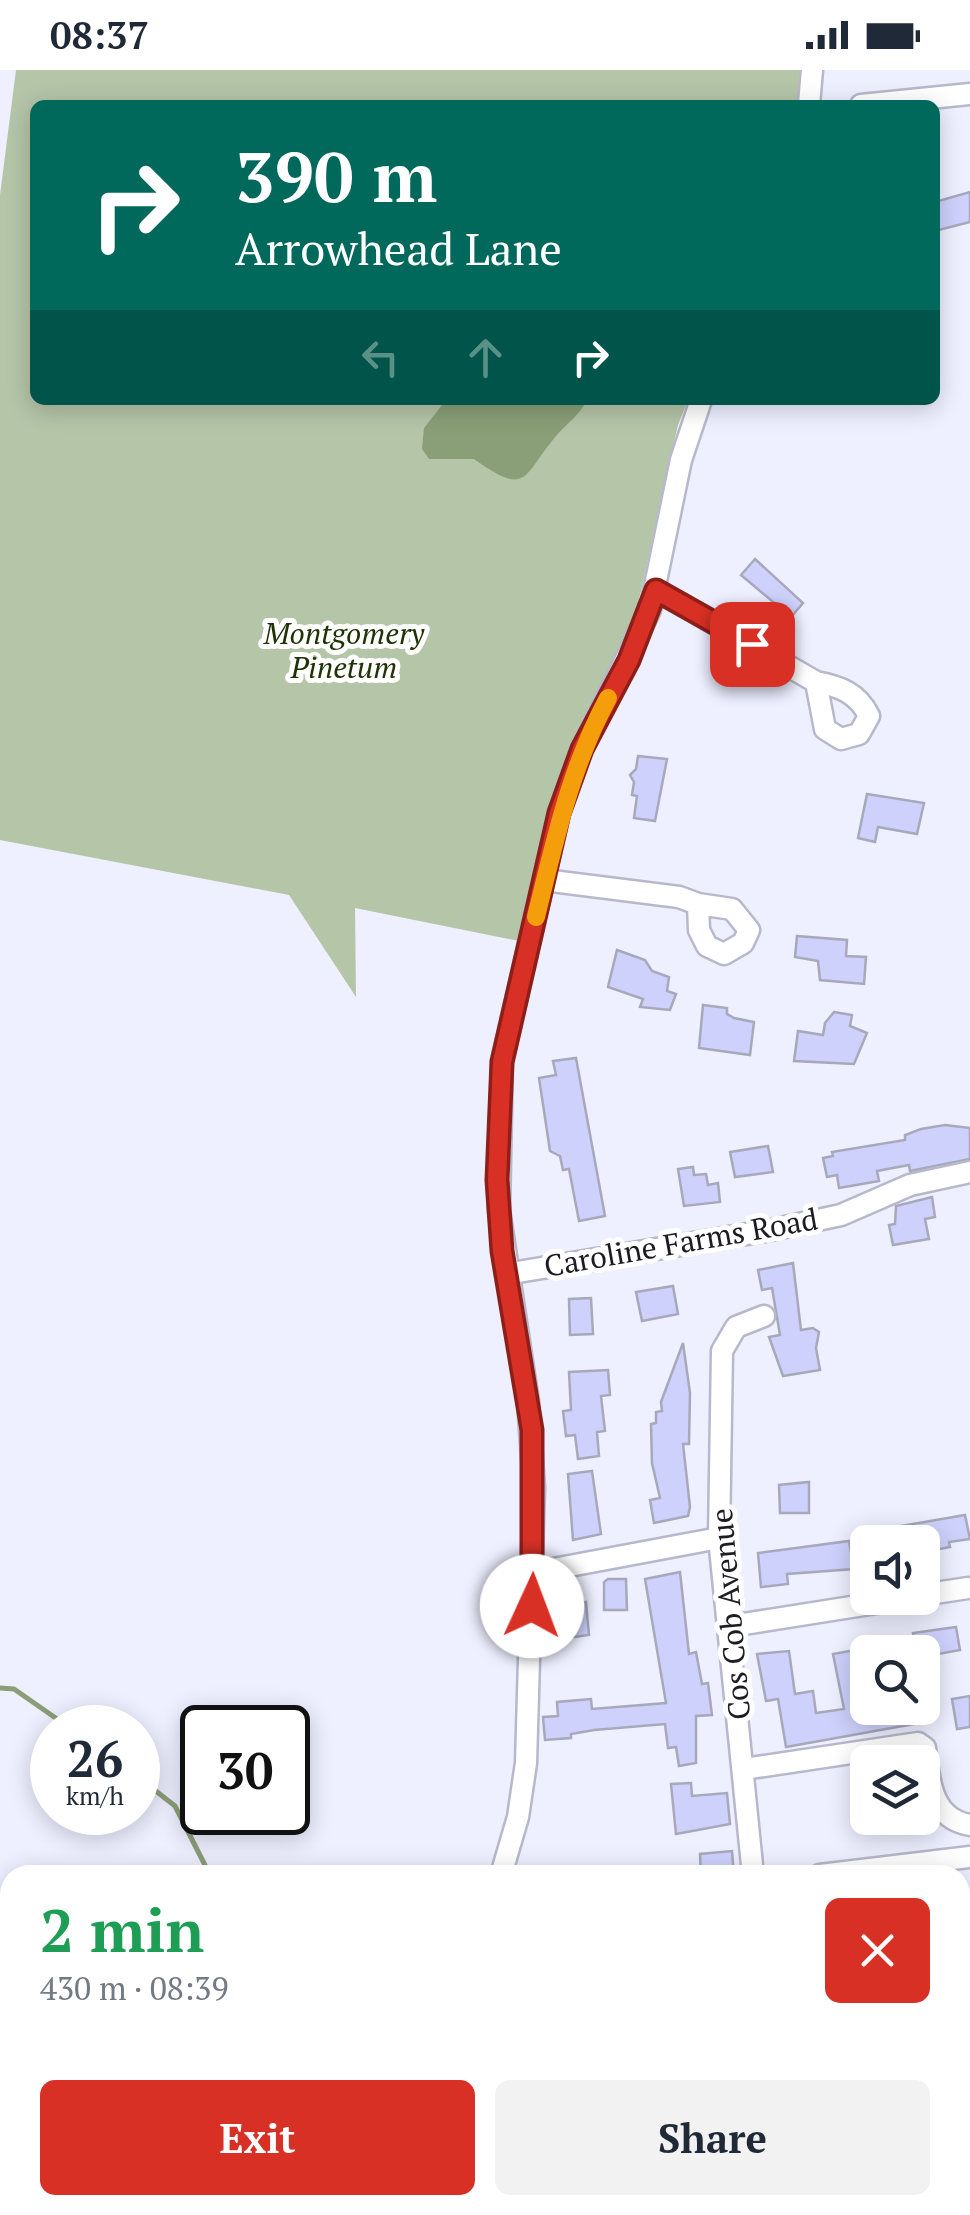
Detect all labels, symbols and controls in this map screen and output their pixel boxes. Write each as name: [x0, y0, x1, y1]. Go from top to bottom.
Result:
text: 08:37: [50, 10, 149, 60]
text: 390 m: [235, 129, 437, 222]
icon: right: [70, 140, 200, 270]
text: Arrowhead Lane: [235, 218, 562, 278]
icon: left: [353, 330, 408, 385]
icon: ahead: [458, 330, 513, 385]
icon: right: [563, 330, 618, 385]
pin: [710, 602, 795, 687]
park label: Montgomery Pinetum: [263, 613, 426, 687]
icon: arrive: [725, 617, 780, 672]
street label: Caroline Farms Road: [541, 1198, 821, 1286]
street label: Cos Cob Avenue: [701, 1507, 759, 1721]
map controls: [850, 1525, 940, 1835]
button: sound: [850, 1525, 940, 1615]
position arrow: [480, 1554, 584, 1658]
button: search: [850, 1635, 940, 1725]
speed limit sign: 30: [180, 1705, 310, 1835]
text: 26: [67, 1725, 123, 1791]
button: layers: [850, 1745, 940, 1835]
text: km/h: [66, 1779, 124, 1812]
text: 2 min: [40, 1890, 204, 1969]
button: close: [825, 1898, 930, 2003]
text: 430 m · 08:39: [40, 1967, 228, 2009]
button: Exit: [40, 2080, 475, 2195]
button: Share: [495, 2080, 930, 2195]

